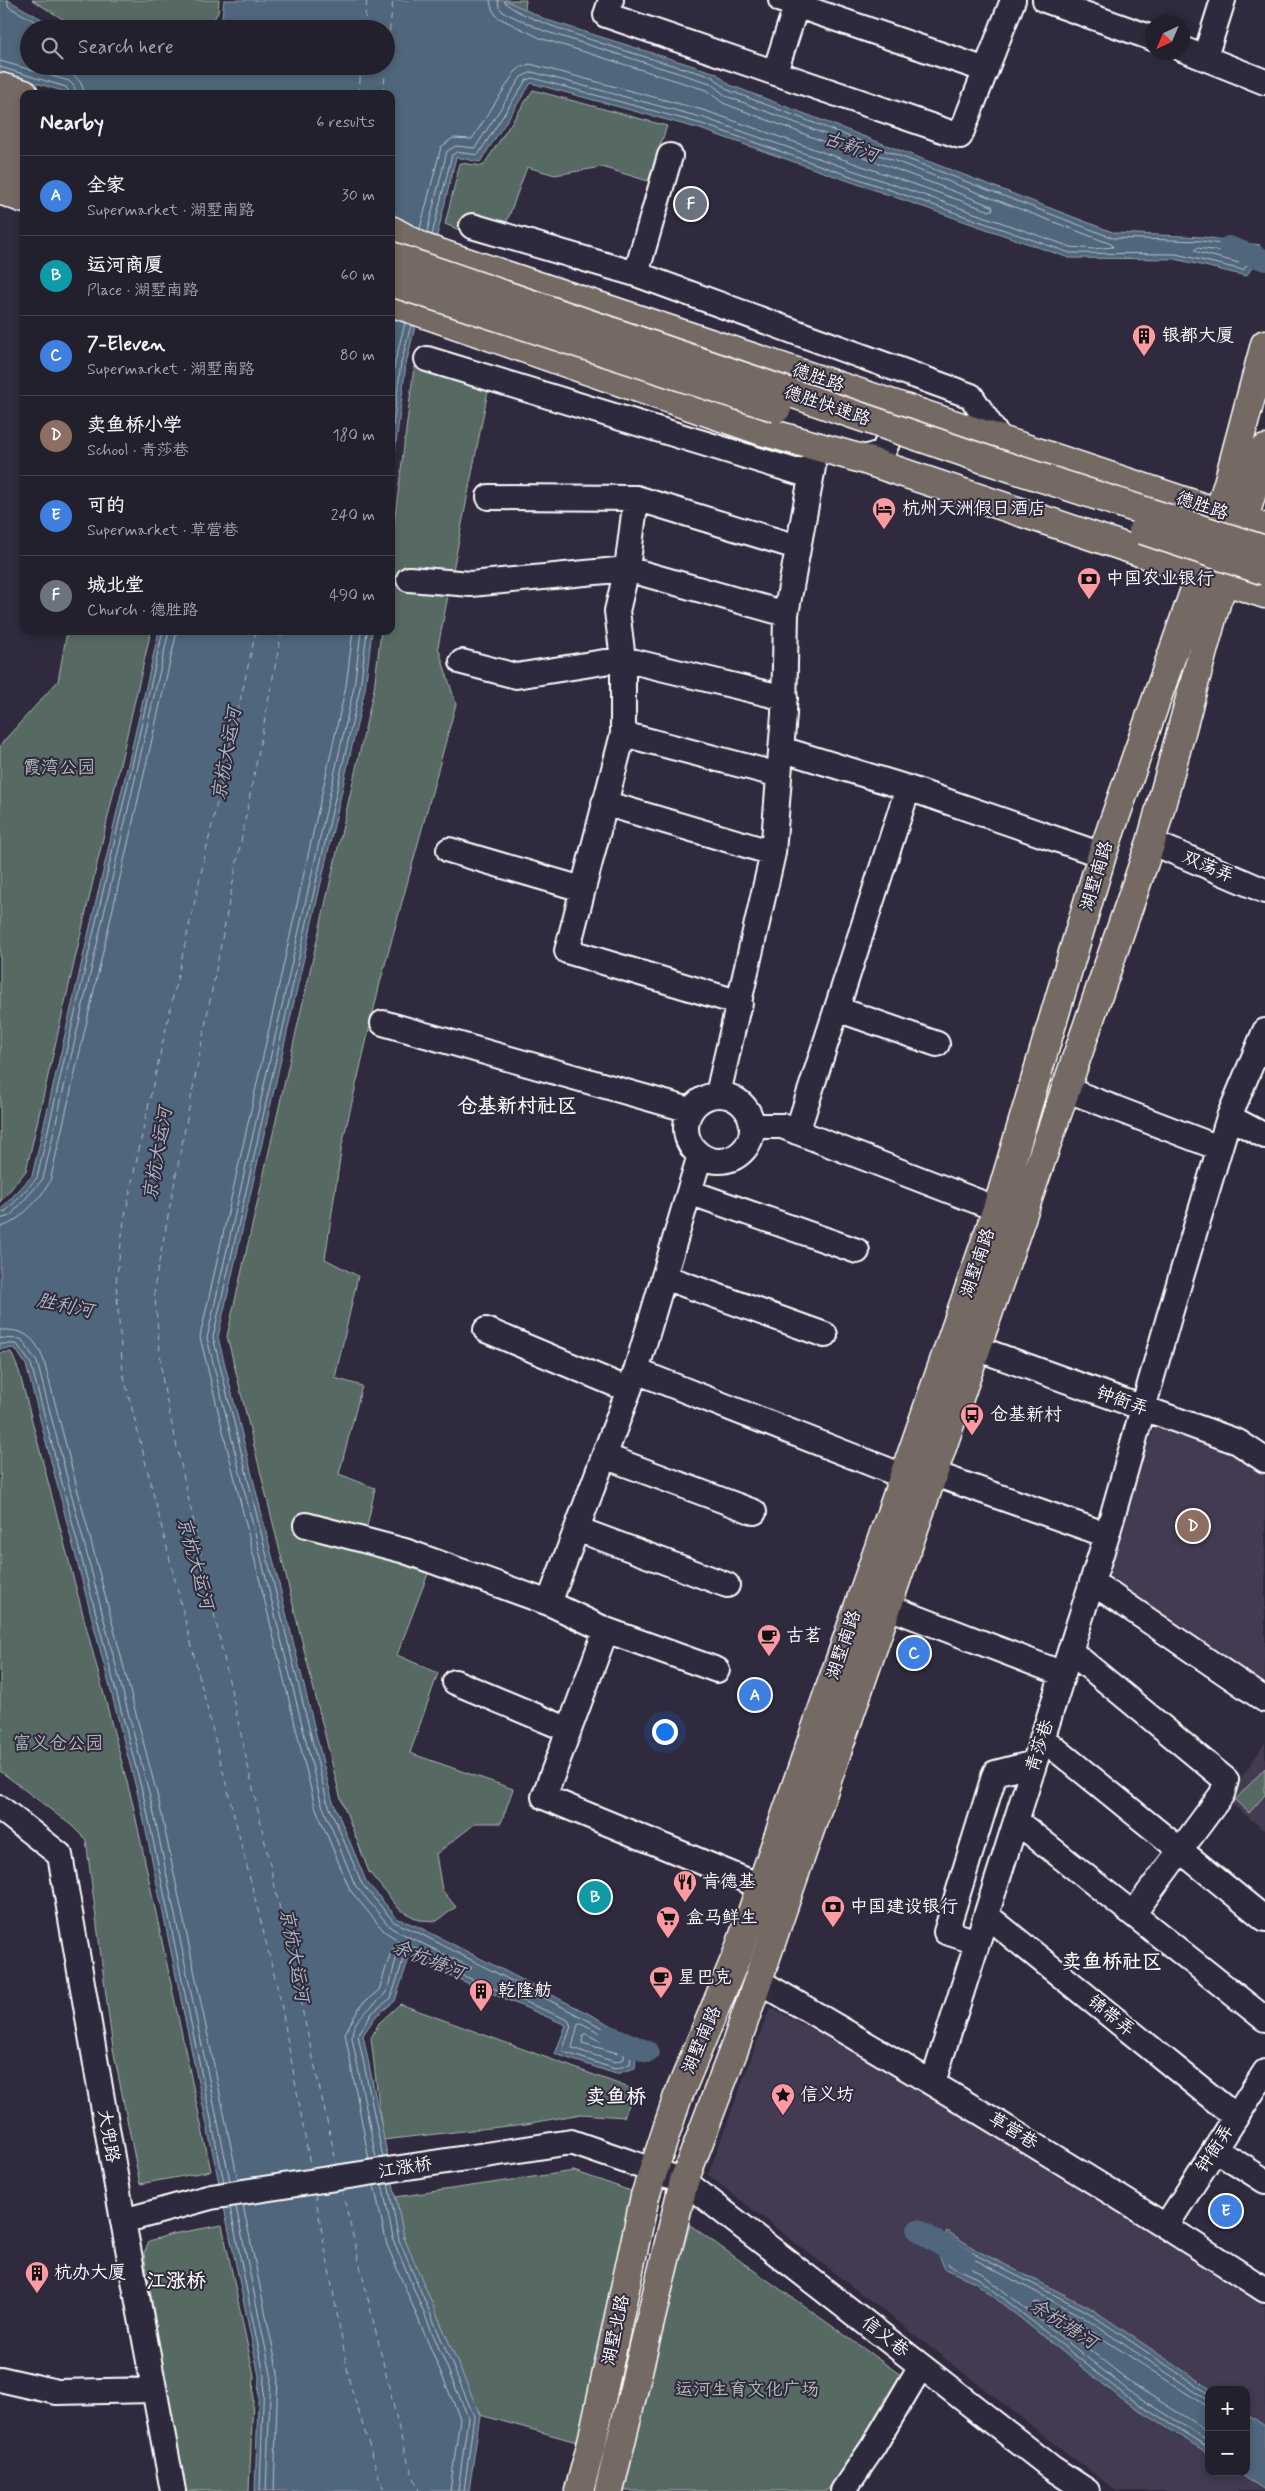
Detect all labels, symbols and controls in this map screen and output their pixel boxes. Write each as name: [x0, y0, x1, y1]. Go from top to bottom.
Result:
north arrow: [1145, 15, 1190, 60]
search box: [20, 20, 395, 75]
icon: search: [38, 34, 66, 62]
text: Search here: [78, 35, 174, 60]
text: Nearby: [40, 109, 104, 137]
text: 6 results: [316, 112, 375, 133]
water label: 古新河: [820, 126, 885, 170]
text: 全家: [87, 173, 125, 198]
text: A: [51, 185, 61, 206]
text: 30 m: [342, 185, 375, 206]
pin: F: [675, 185, 707, 223]
text: Supermarket · 湖墅南路: [87, 200, 255, 221]
text: 运河商厦: [87, 253, 163, 278]
text: B: [51, 265, 61, 286]
text: 60 m: [341, 265, 375, 286]
text: Place · 湖墅南路: [87, 280, 199, 301]
building icon: 银都大厦: [1131, 323, 1157, 357]
place label: 银都大厦: [1162, 324, 1234, 348]
text: 7-Eleven: [87, 332, 165, 357]
text: C: [50, 345, 62, 366]
text: 80 m: [340, 345, 375, 366]
street label: 德胜路: [789, 358, 847, 398]
text: Supermarket · 湖墅南路: [87, 359, 255, 380]
street label: 德胜快速路: [781, 380, 873, 432]
text: 卖鱼桥小学: [87, 413, 182, 438]
text: D: [50, 425, 62, 446]
text: 180 m: [332, 425, 375, 446]
text: School · 青莎巷: [87, 440, 189, 461]
street label: 德胜路: [1173, 486, 1231, 526]
text: 可的: [87, 493, 125, 518]
hotel icon: 杭州天洲假日酒店: [871, 496, 897, 530]
place label: 杭州天洲假日酒店: [902, 497, 1046, 521]
text: E: [51, 505, 61, 526]
text: 240 m: [331, 505, 375, 526]
text: Supermarket · 草营巷: [87, 520, 239, 541]
bank icon: 中国农业银行: [1076, 566, 1102, 600]
place label: 中国农业银行: [1106, 567, 1214, 591]
text: 城北堂: [87, 573, 144, 598]
text: F: [52, 585, 60, 606]
text: 490 m: [329, 585, 375, 606]
text: Church · 德胜路: [87, 600, 198, 621]
water label: 京杭大运河: [206, 702, 248, 803]
park label: 霞湾公园: [23, 756, 95, 780]
street label: 湖墅南路: [1075, 838, 1119, 914]
street label: 双荡弄: [1178, 845, 1238, 889]
district label: 仓基新村社区: [457, 1093, 577, 1120]
water label: 京杭大运河: [137, 1102, 179, 1203]
street label: 湖墅南路: [955, 1225, 1001, 1301]
water label: 胜利河: [35, 1288, 98, 1325]
street label: 钟衙弄: [1093, 1380, 1151, 1422]
bus stop icon: 仓基新村: [959, 1402, 985, 1436]
place label: 仓基新村: [990, 1403, 1062, 1427]
pin: D: [1177, 1507, 1209, 1545]
water label: 京杭大运河: [171, 1514, 220, 1615]
street label: 湖墅南路: [821, 1607, 867, 1683]
cafe icon: 古茗: [756, 1623, 782, 1657]
place label: 古茗: [786, 1624, 822, 1648]
pin: C: [898, 1634, 930, 1672]
pin: A: [739, 1676, 771, 1714]
street label: 青莎巷: [1020, 1717, 1060, 1775]
your location: [652, 1719, 678, 1745]
park label: 富义仓公园: [13, 1732, 103, 1756]
restaurant icon: 肯德基: [672, 1869, 698, 1903]
place label: 肯德基: [702, 1870, 756, 1894]
pin: B: [579, 1878, 611, 1916]
bank icon: 中国建设银行: [820, 1894, 846, 1928]
place label: 中国建设银行: [850, 1895, 958, 1919]
supermarket icon: 盒马鲜生: [655, 1905, 681, 1939]
water label: 京杭大运河: [273, 1906, 315, 2007]
place label: 盒马鲜生: [686, 1906, 758, 1930]
water label: 余杭塘河: [388, 1934, 471, 1987]
district label: 卖鱼桥社区: [1062, 1949, 1162, 1976]
cafe icon: 星巴克: [648, 1965, 674, 1999]
place label: 星巴克: [678, 1966, 732, 1990]
building icon: 乾隆舫: [468, 1978, 494, 2012]
place label: 乾隆舫: [498, 1979, 552, 2003]
street label: 锦带弄: [1082, 1990, 1140, 2042]
street label: 湖墅南路: [677, 2002, 727, 2078]
place icon: 信义坊: [770, 2082, 796, 2116]
place label: 信义坊: [800, 2083, 854, 2107]
district label: 卖鱼桥: [586, 2084, 646, 2111]
street label: 大兜路: [91, 2107, 125, 2165]
street label: 草营巷: [984, 2107, 1042, 2155]
street label: 钟衙弄: [1190, 2120, 1240, 2178]
street label: 江涨桥: [376, 2152, 434, 2184]
pin: E: [1210, 2192, 1242, 2230]
building icon: 杭办大厦: [24, 2260, 50, 2294]
place label: 杭办大厦: [54, 2261, 126, 2285]
district label: 江涨桥: [146, 2268, 206, 2295]
street label: 湖墅北路: [597, 2292, 635, 2368]
water label: 余杭塘河: [1024, 2293, 1104, 2357]
street label: 信义巷: [856, 2311, 914, 2363]
park label: 运河生育文化广场: [675, 2378, 819, 2402]
map controls: [1205, 2386, 1250, 2476]
button: +: [1205, 2386, 1250, 2431]
button: −: [1205, 2431, 1250, 2476]

